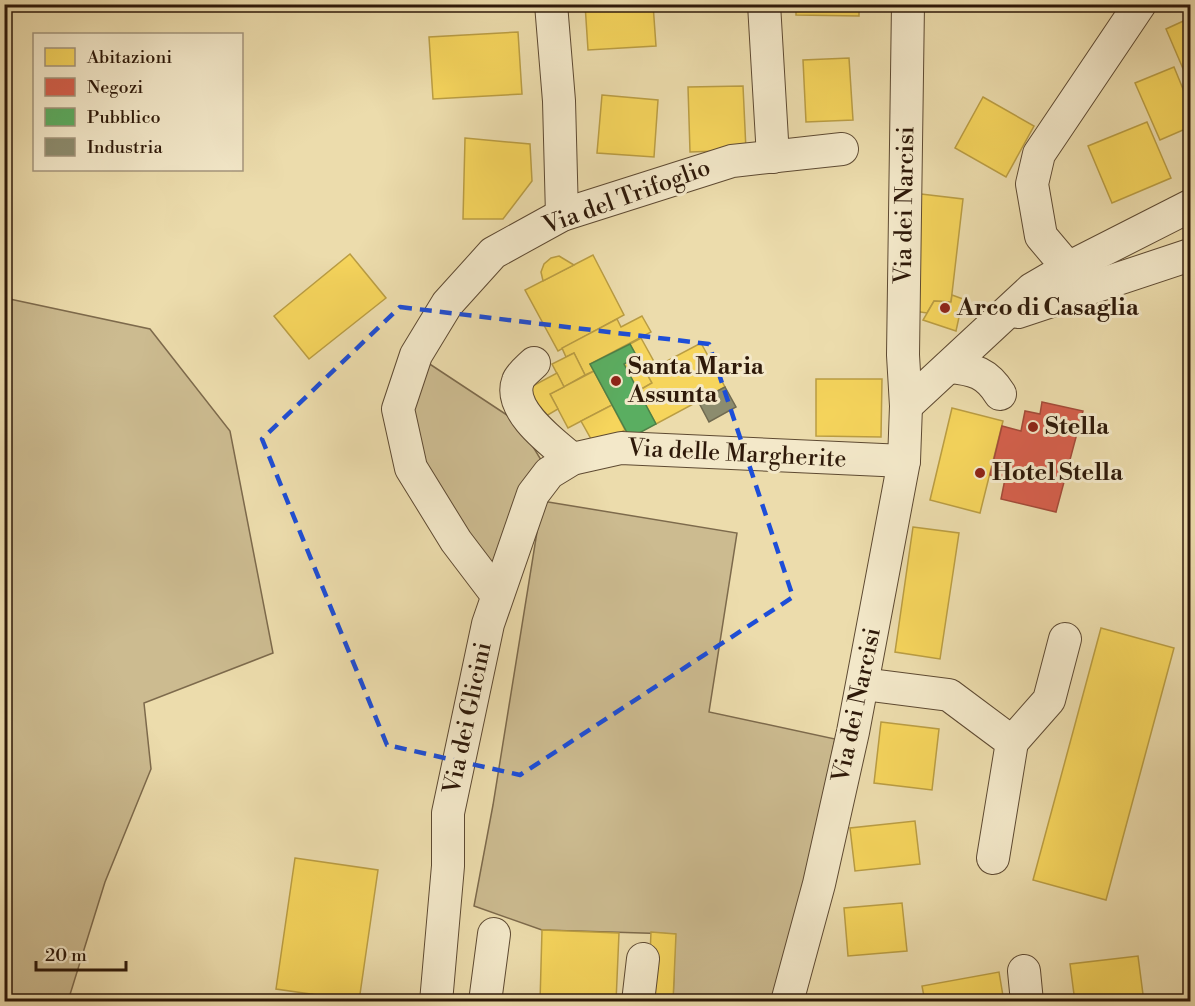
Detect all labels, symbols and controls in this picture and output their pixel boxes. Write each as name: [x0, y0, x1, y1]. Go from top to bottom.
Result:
legend: [33, 33, 243, 171]
text: Abitazioni: [86, 46, 172, 69]
text: Negozi: [87, 76, 143, 99]
text: Pubblico: [87, 106, 161, 129]
street label: Via dei Narcisi: [889, 126, 921, 285]
text: Industria: [87, 136, 164, 159]
street label: Via del Trifoglio: [538, 153, 715, 242]
place label: Arco di Casaglia: [956, 293, 1140, 323]
marker: Arco di Casaglia: [938, 301, 952, 315]
place label: Santa Maria Assunta: [627, 352, 765, 410]
marker: Santa Maria Assunta: [609, 374, 623, 388]
place label: Stella: [1045, 412, 1110, 442]
marker: Stella: [1026, 420, 1040, 434]
street label: Via delle Margherite: [626, 433, 847, 475]
place label: Hotel Stella: [992, 458, 1124, 488]
marker: Hotel Stella: [973, 466, 987, 480]
street label: Via dei Narcisi: [826, 625, 888, 786]
street label: Via dei Glicini: [437, 639, 499, 798]
scale bar: [36, 934, 126, 972]
text: 20 m: [45, 944, 87, 967]

